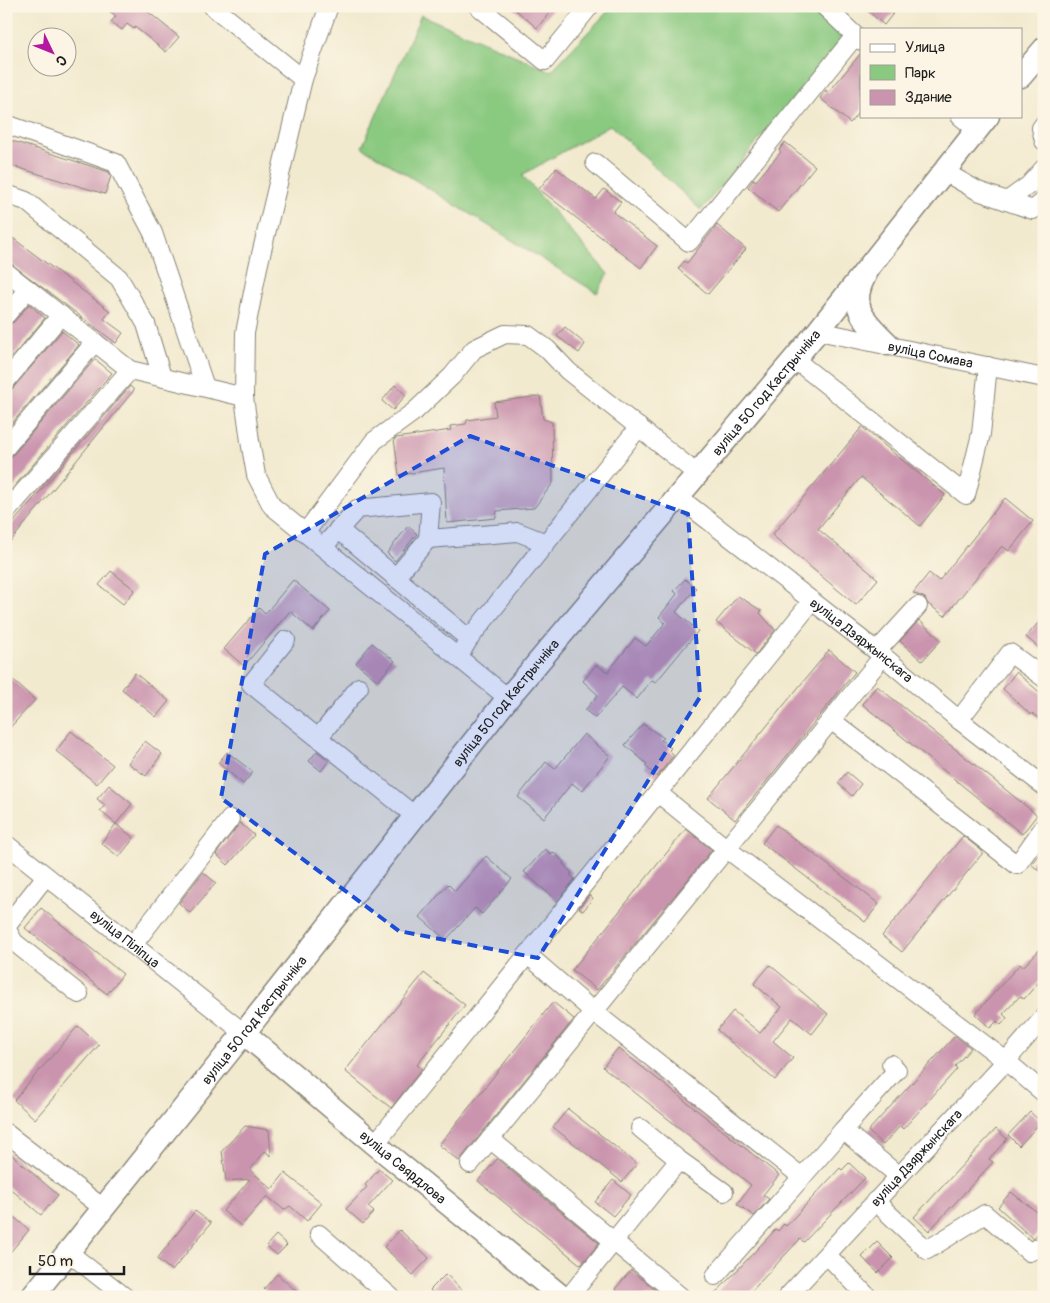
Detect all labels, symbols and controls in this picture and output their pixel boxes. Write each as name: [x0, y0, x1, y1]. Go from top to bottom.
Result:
north arrow: [28, 28, 78, 78]
legend: [860, 28, 1022, 118]
text: Улица: [905, 38, 945, 57]
text: С: [52, 52, 70, 70]
text: Парк: [905, 64, 936, 83]
text: Здание: [905, 88, 952, 107]
street label: вуліца 50 год Кастрычніка: [708, 326, 824, 459]
street label: вуліца Сомава: [886, 338, 975, 372]
street label: вуліца Дзяржынскага: [806, 594, 916, 686]
street label: вуліца 50 год Кастрычніка: [449, 636, 563, 770]
street label: вуліца Піліпца: [86, 906, 163, 972]
street label: вуліца 50 год Кастрычніка: [198, 953, 311, 1088]
street label: вуліца Дзяржынскага: [867, 1106, 966, 1210]
street label: вуліца Свярдлова: [356, 1127, 449, 1208]
scale bar: [30, 1243, 124, 1275]
text: 50 m: [38, 1252, 73, 1271]

